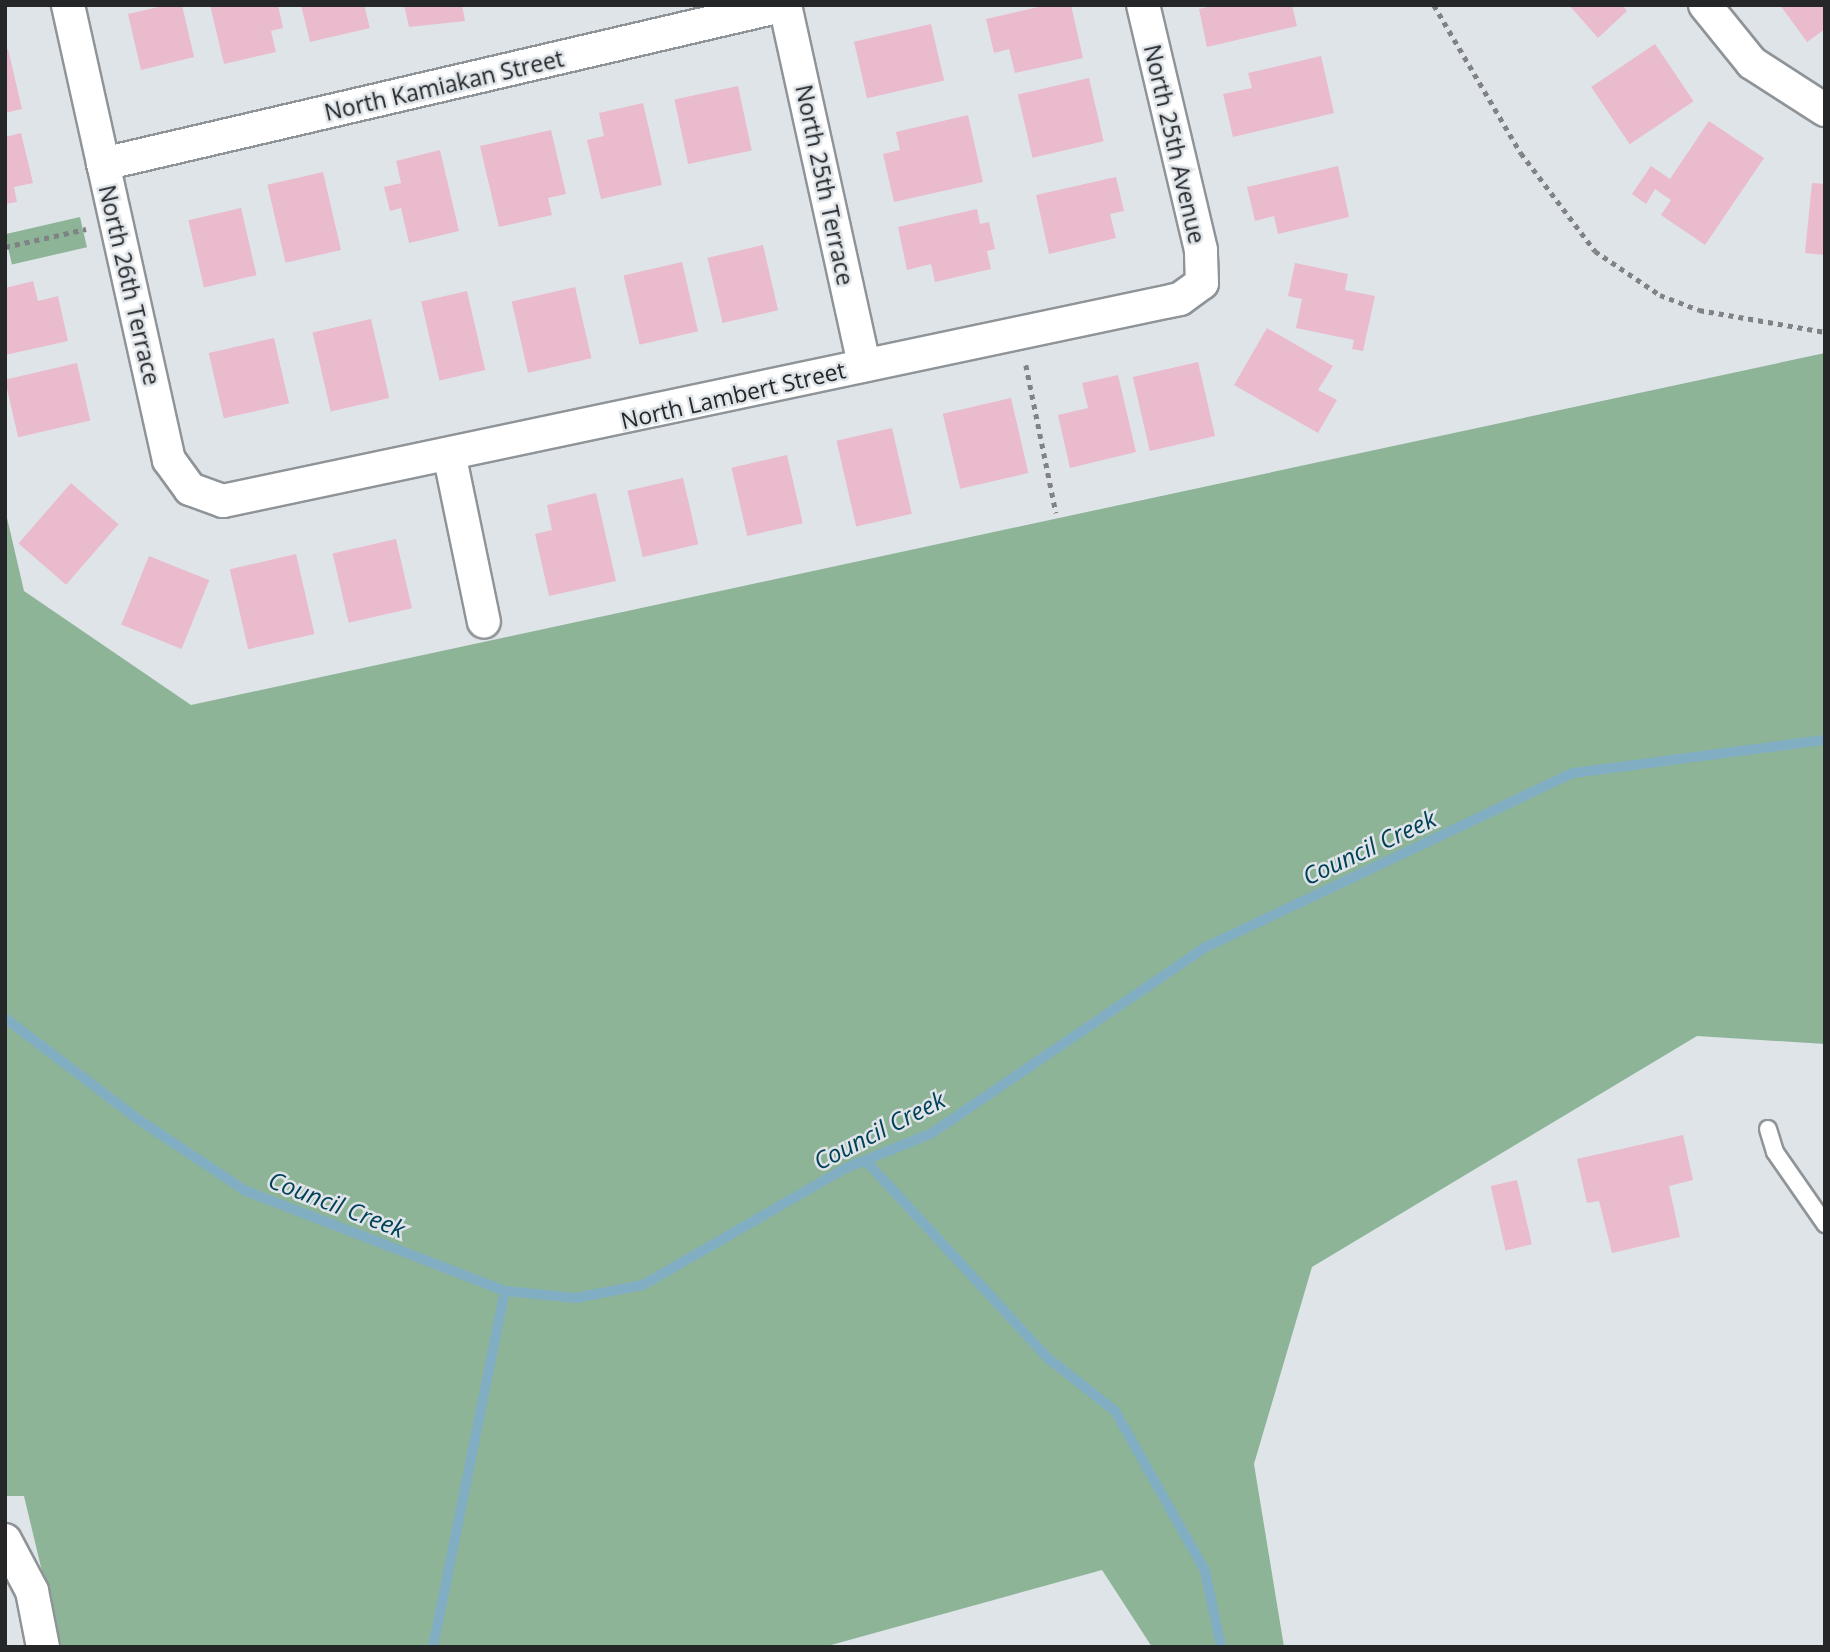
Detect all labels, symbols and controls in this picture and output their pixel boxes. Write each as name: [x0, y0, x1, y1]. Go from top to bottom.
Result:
street label: North 25th Avenue: [1139, 42, 1211, 246]
street label: North Kamiakan Street: [322, 44, 566, 126]
street label: North 25th Terrace: [790, 82, 860, 288]
street label: North 26th Terrace: [94, 182, 166, 388]
street label: North Lambert Street: [618, 356, 848, 434]
water label: Council Creek: [1298, 804, 1440, 890]
water label: Council Creek: [808, 1085, 950, 1175]
water label: Council Creek: [265, 1165, 409, 1243]

